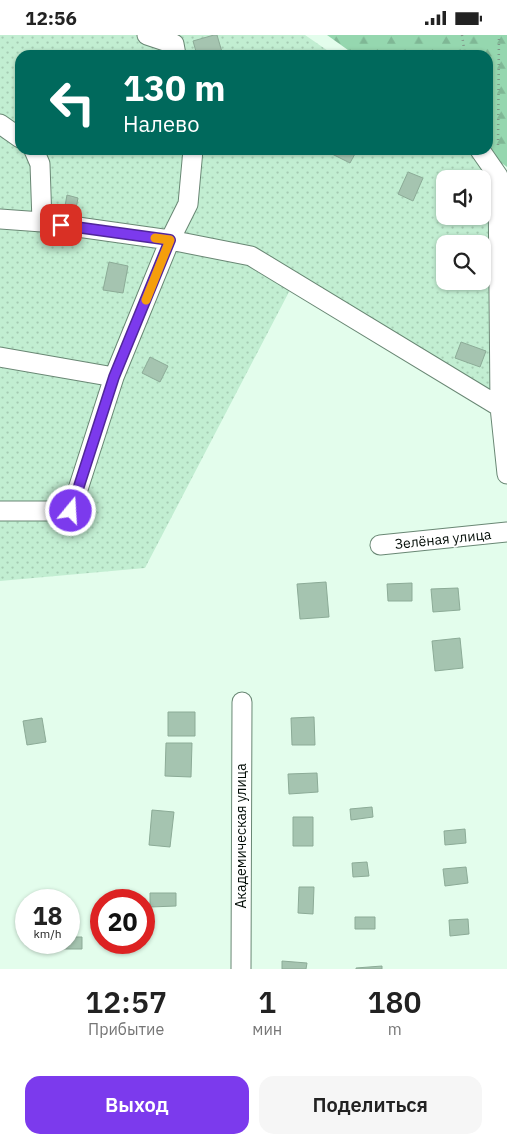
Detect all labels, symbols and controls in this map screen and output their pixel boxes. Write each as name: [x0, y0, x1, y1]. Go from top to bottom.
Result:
text: 12:56: [25, 6, 77, 30]
text: 130 m: [123, 65, 226, 111]
icon: left: [40, 70, 105, 135]
text: Налево: [123, 109, 200, 138]
map controls: [436, 170, 491, 290]
button: sound: [436, 170, 491, 225]
pin: [40, 204, 82, 246]
icon: arrive: [47, 211, 75, 239]
button: search: [436, 235, 491, 290]
position arrow: [44, 484, 96, 536]
street label: Зелёная улица: [394, 525, 493, 553]
street label: Академическая улица: [232, 763, 250, 909]
speed limit sign: 20: [90, 889, 155, 954]
text: 18: [32, 899, 63, 932]
text: km/h: [33, 926, 62, 941]
text: 12:57: [85, 982, 167, 1021]
text: 1: [258, 982, 276, 1021]
text: 180: [368, 982, 422, 1021]
text: Прибытие: [88, 1019, 164, 1039]
text: мин: [252, 1019, 282, 1039]
text: m: [388, 1019, 402, 1039]
button: Выход: [25, 1076, 249, 1134]
button: Поделиться: [259, 1076, 482, 1134]

